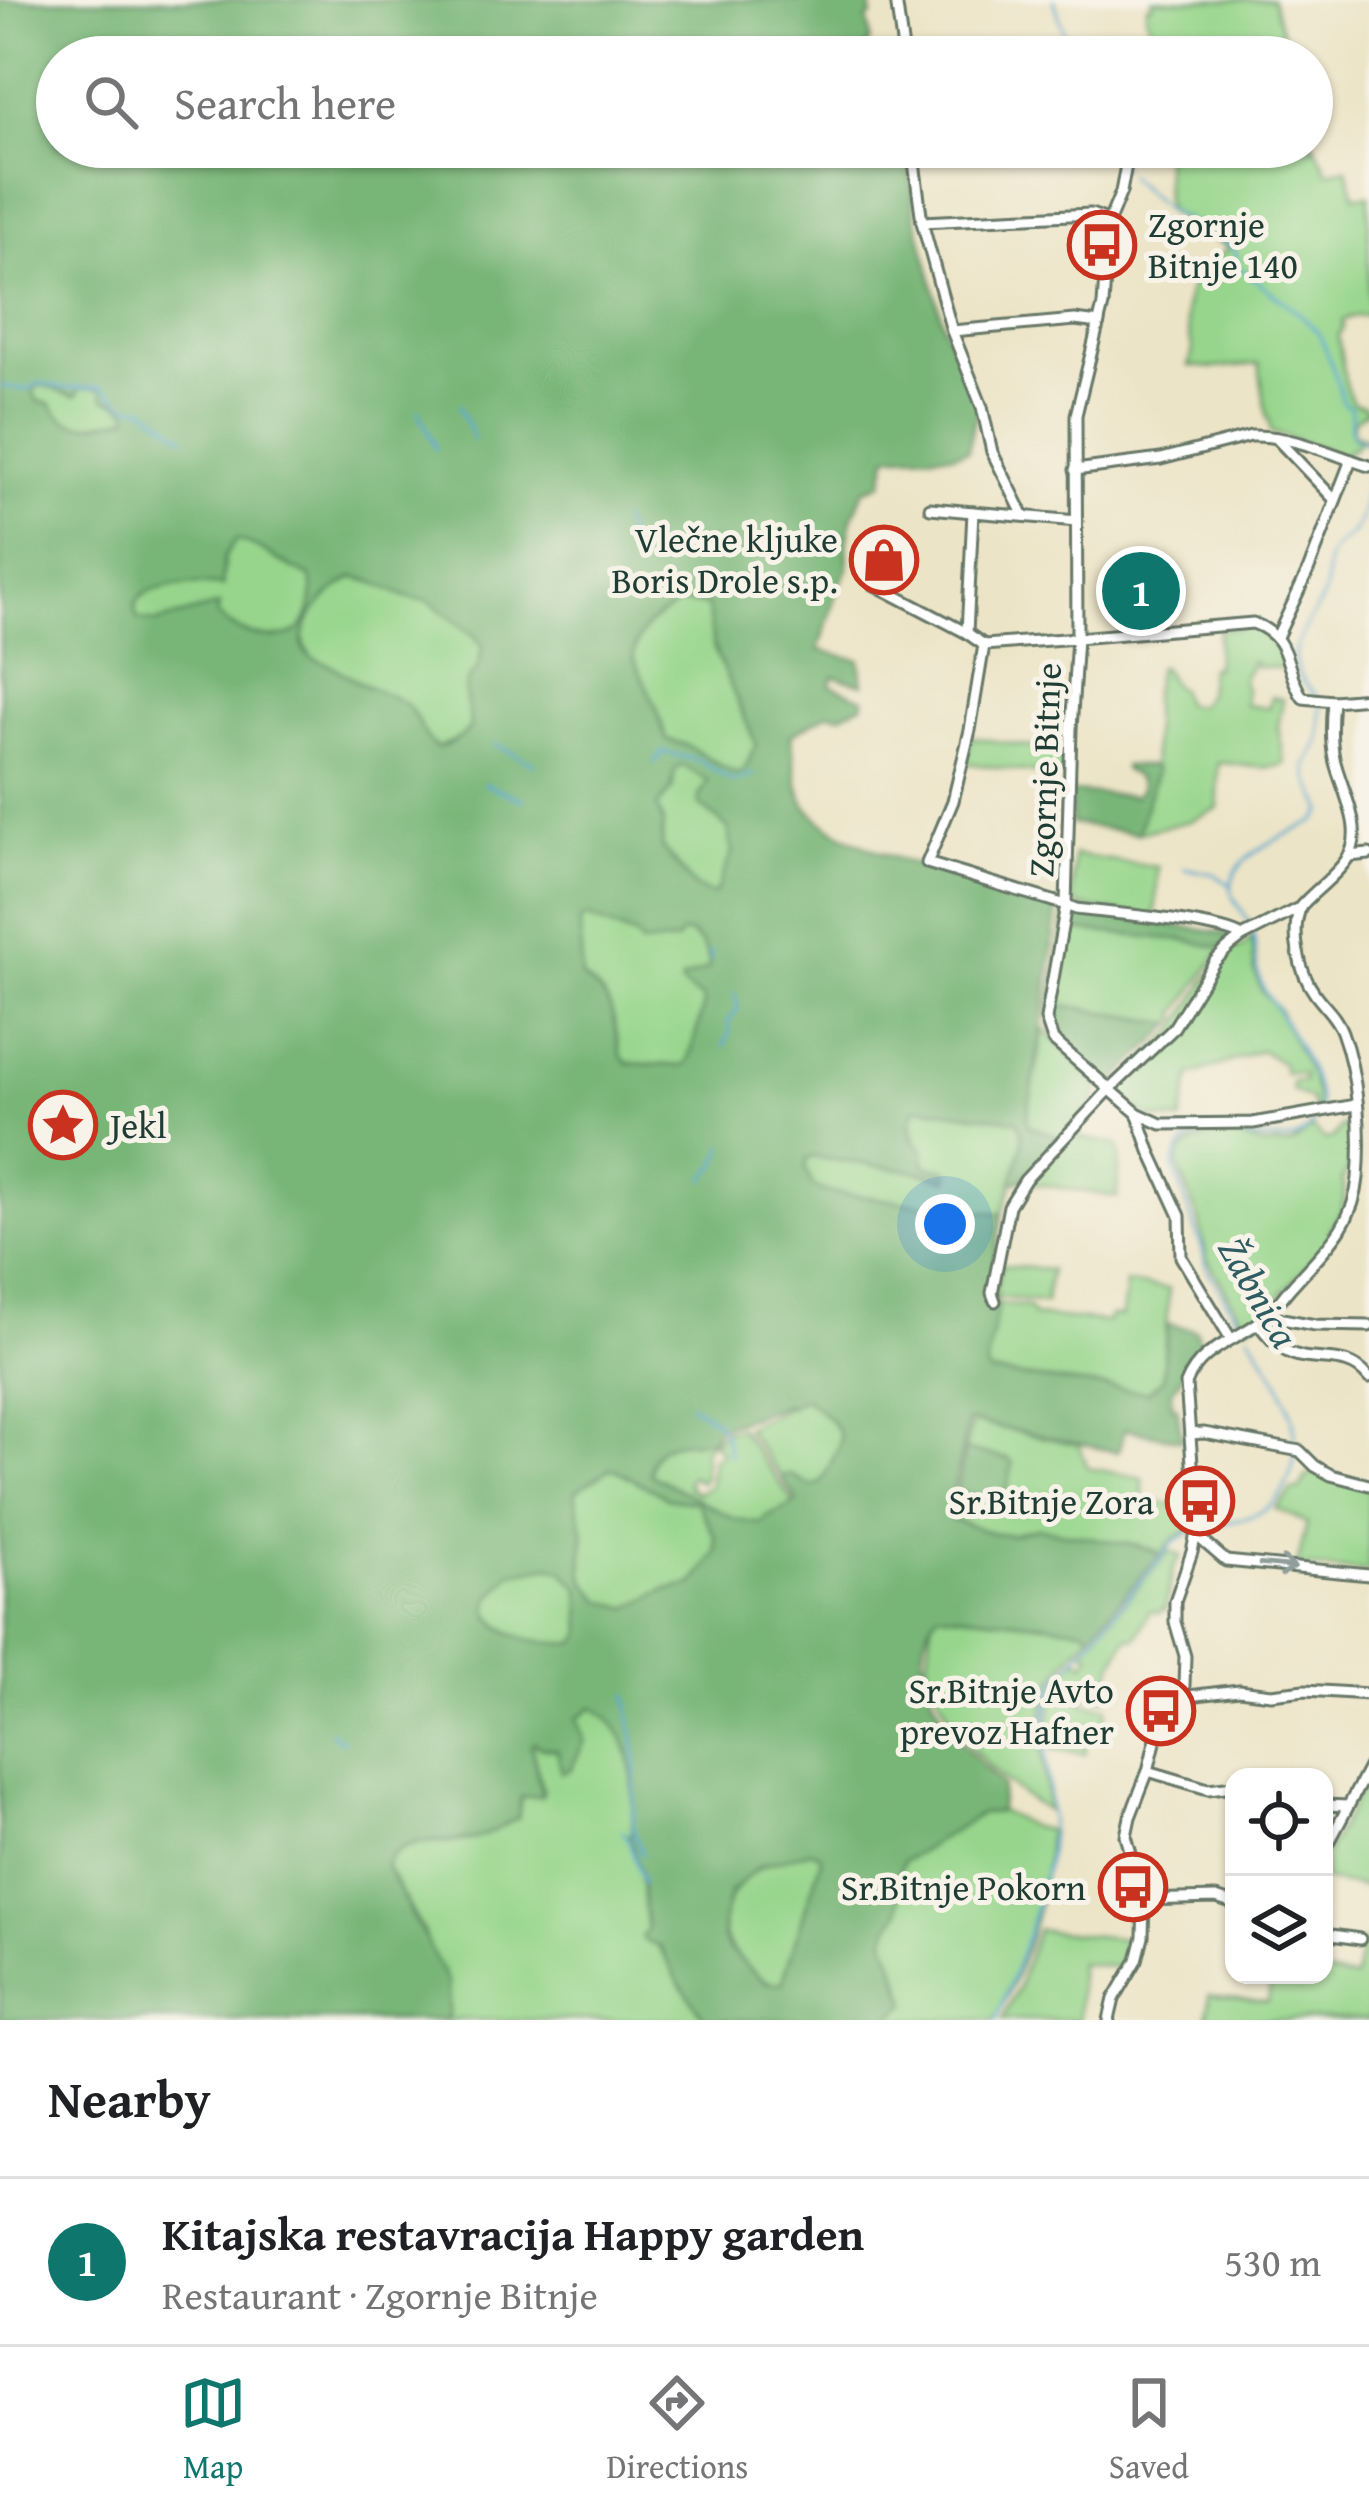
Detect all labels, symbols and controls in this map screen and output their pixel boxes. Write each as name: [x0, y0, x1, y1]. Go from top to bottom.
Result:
search box: [36, 36, 1333, 168]
icon: search: [78, 69, 144, 135]
text: Search here: [174, 70, 396, 135]
place label: Zgornje Bitnje 140: [1148, 197, 1298, 291]
bus stop icon: Zgornje Bitnje 140: [1067, 210, 1137, 280]
place label: Vlečne kljuke Boris Drole s.p.: [611, 512, 838, 606]
shop icon: Vlečne kljuke Boris Drole s.p.: [849, 525, 919, 595]
pin: 1: [1102, 546, 1180, 636]
street label: Zgornje Bitnje: [1013, 662, 1074, 878]
place icon: Jekl: [28, 1090, 98, 1160]
place label: Jekl: [106, 1098, 167, 1151]
your location: [915, 1194, 975, 1254]
water label: Žabnica: [1205, 1226, 1314, 1358]
bus stop icon: Sr.Bitnje Zora: [1165, 1466, 1235, 1536]
place label: Sr.Bitnje Zora: [949, 1474, 1154, 1527]
one-way arrow: [1258, 1555, 1297, 1578]
place label: Sr.Bitnje Avto prevoz Hafner: [900, 1663, 1114, 1757]
bus stop icon: Sr.Bitnje Avto prevoz Hafner: [1126, 1676, 1196, 1746]
map controls: [1225, 1768, 1333, 1984]
button: locate: [1225, 1768, 1333, 1876]
bus stop icon: Sr.Bitnje Pokorn: [1098, 1852, 1168, 1922]
place label: Sr.Bitnje Pokorn: [841, 1860, 1086, 1913]
button: layers: [1225, 1876, 1333, 1984]
text: Nearby: [48, 2061, 211, 2136]
text: Kitajska restavracija Happy garden: [162, 2201, 864, 2266]
text: 1: [77, 2233, 97, 2290]
text: 530 m: [1224, 2233, 1321, 2290]
text: Restaurant · Zgornje Bitnje: [162, 2266, 598, 2323]
tab: Map: [180, 2370, 246, 2490]
tab: Directions: [607, 2370, 748, 2490]
tab: Saved: [1109, 2370, 1189, 2490]

